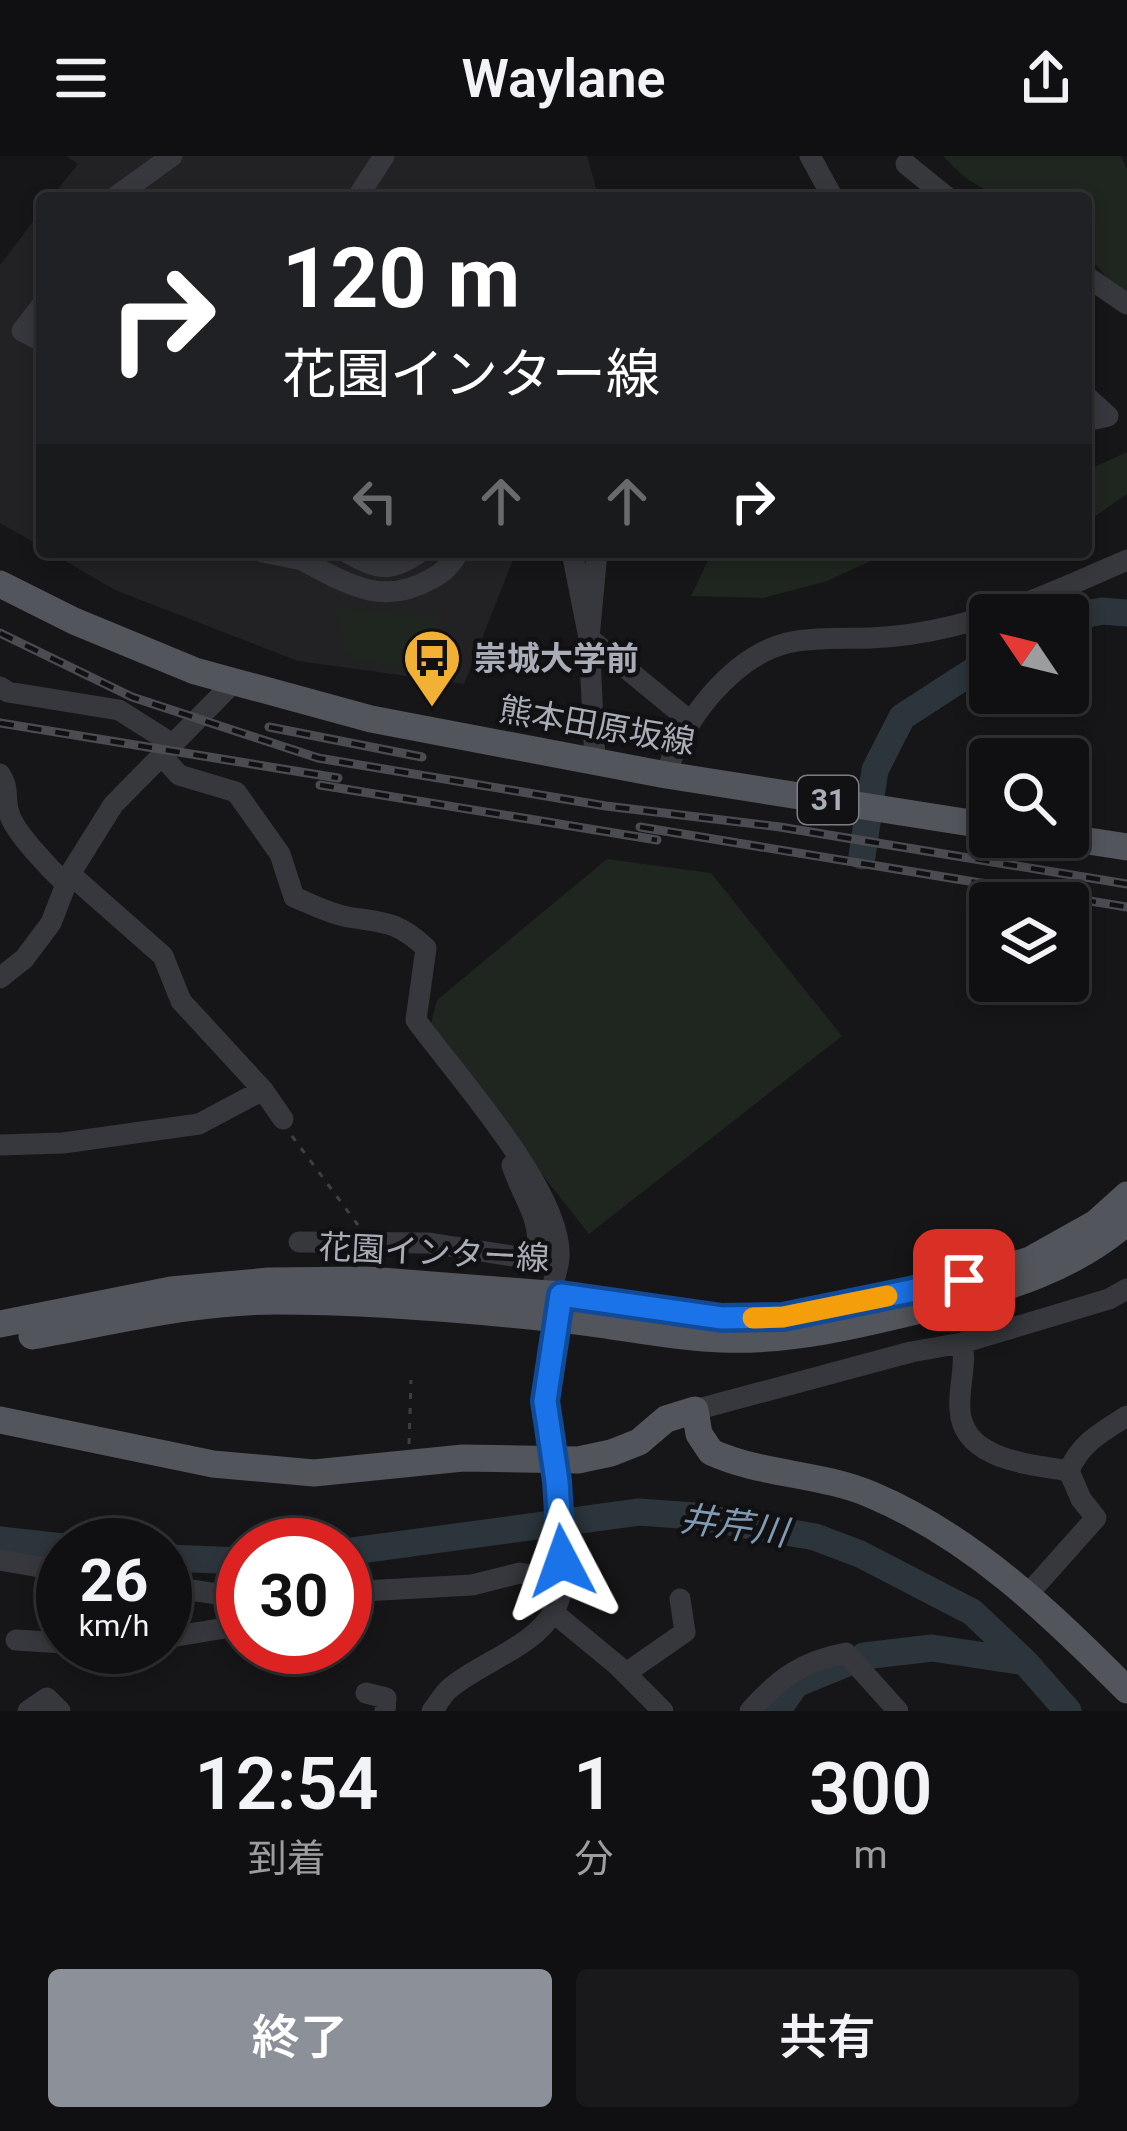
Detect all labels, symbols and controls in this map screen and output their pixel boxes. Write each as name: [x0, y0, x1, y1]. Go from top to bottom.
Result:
icon: menu: [48, 45, 114, 111]
icon: share: [1013, 45, 1079, 111]
text: Waylane: [461, 47, 666, 110]
text: 120 m: [282, 229, 520, 328]
icon: right: [84, 240, 240, 396]
text: 花園インター線: [282, 343, 660, 406]
icon: left: [342, 468, 408, 534]
icon: ahead: [468, 468, 534, 534]
icon: ahead: [594, 468, 660, 534]
icon: right: [720, 468, 786, 534]
north arrow: [969, 594, 1089, 714]
map controls: [969, 594, 1089, 1002]
bus stop icon: 崇城大学前: [401, 627, 463, 709]
place label: 崇城大学前: [474, 639, 639, 678]
street label: 熊本田原坂線: [496, 689, 698, 762]
button: search: [969, 738, 1089, 858]
road number: 31: [798, 776, 858, 824]
button: layers: [969, 882, 1089, 1002]
street label: 花園インター線: [318, 1227, 550, 1278]
pin: [913, 1229, 1015, 1331]
icon: arrive: [931, 1247, 997, 1313]
position arrow: [499, 1498, 625, 1624]
water label: 井芹川: [677, 1498, 794, 1555]
speed limit sign: 30: [216, 1518, 372, 1674]
text: 26: [80, 1545, 148, 1616]
text: km/h: [79, 1608, 149, 1643]
text: 12:54: [195, 1742, 379, 1827]
text: 1: [573, 1742, 614, 1827]
text: 300: [809, 1747, 932, 1832]
text: m: [854, 1832, 888, 1878]
text: 到着: [248, 1836, 326, 1882]
text: 分: [574, 1836, 613, 1882]
button: 終了: [48, 1969, 552, 2107]
button: 共有: [576, 1969, 1079, 2107]

